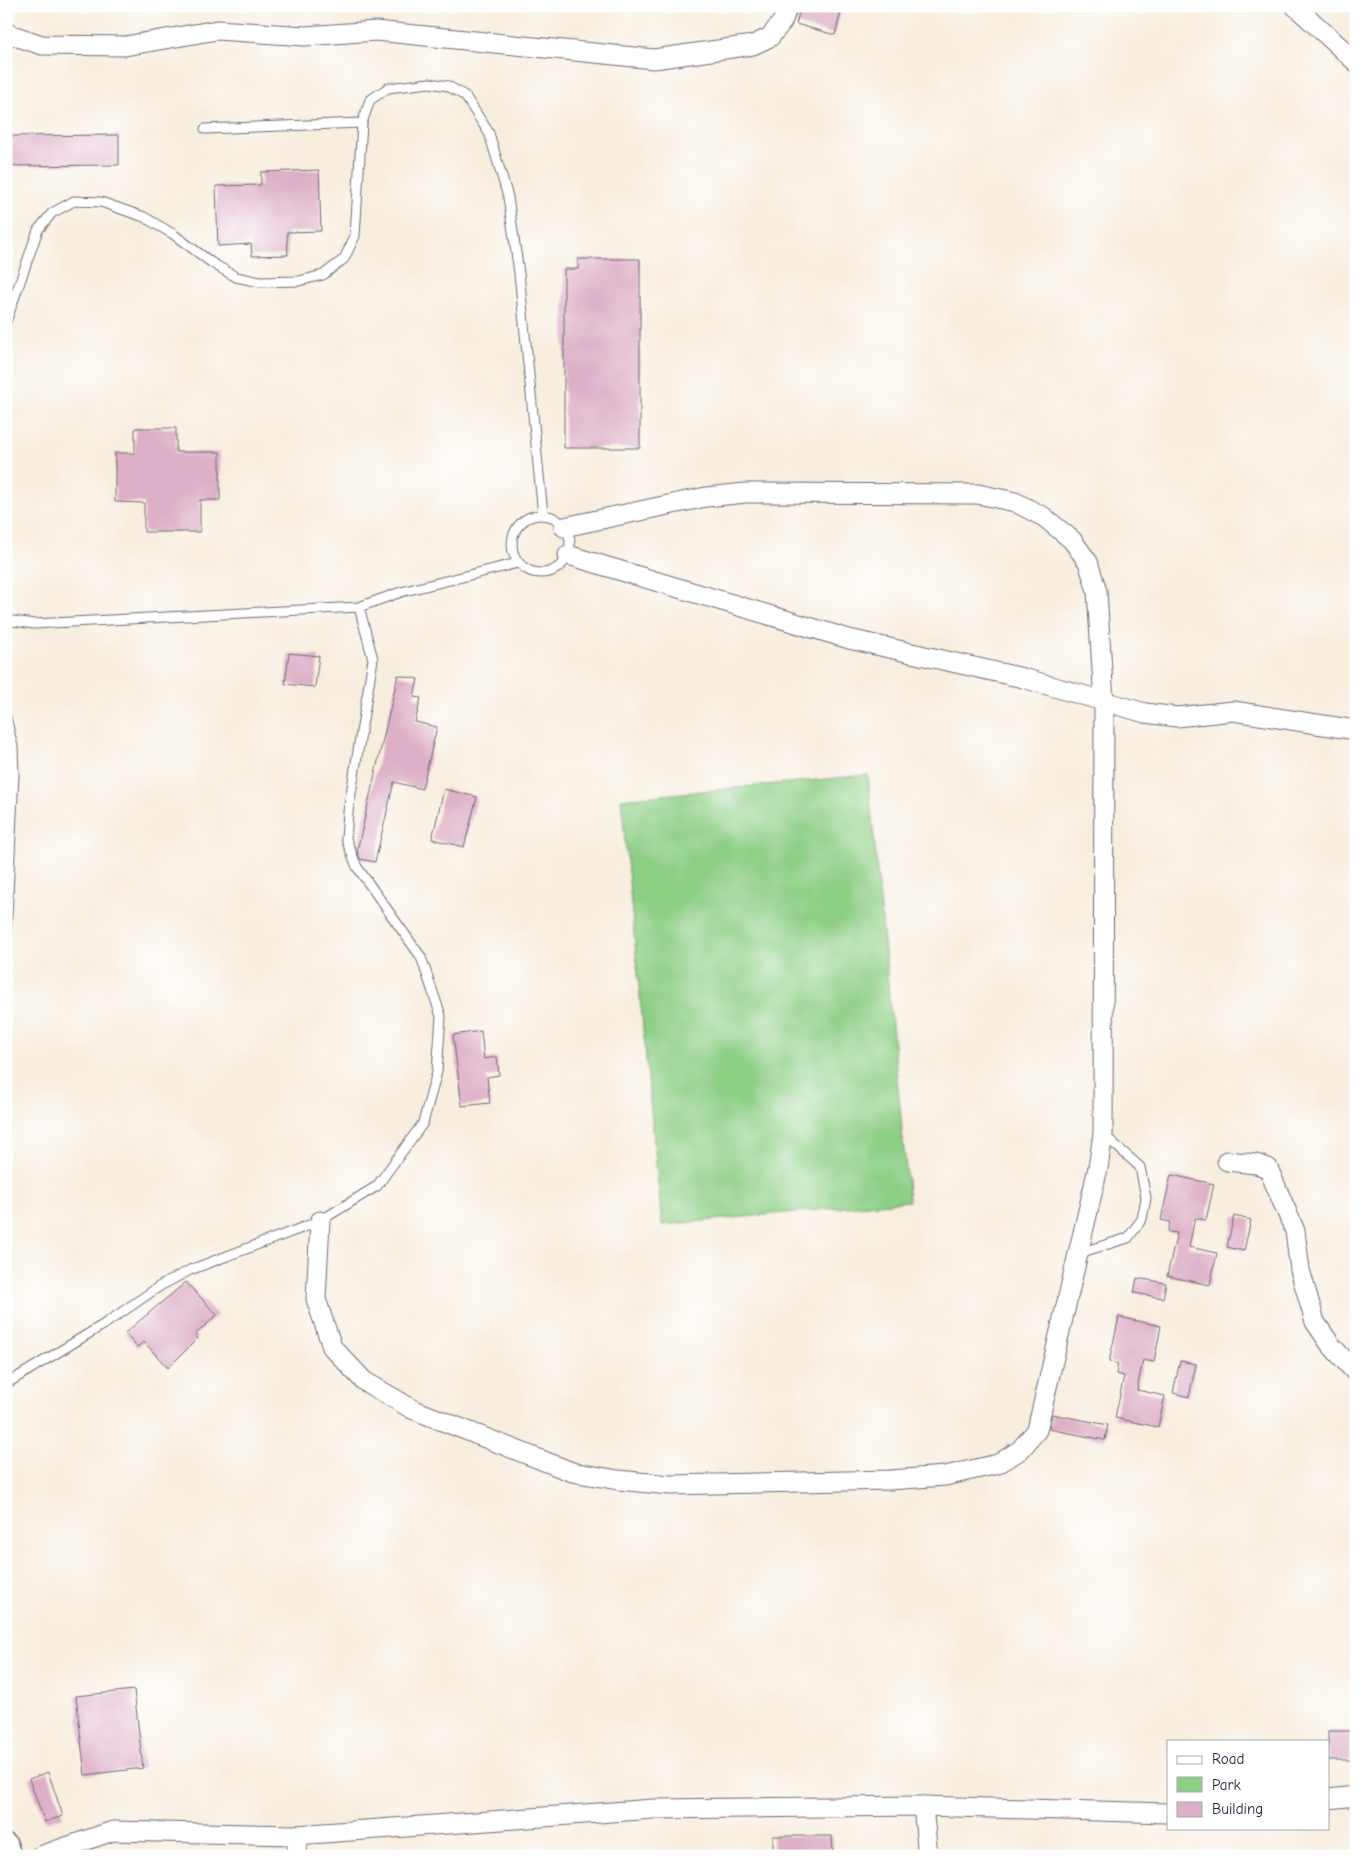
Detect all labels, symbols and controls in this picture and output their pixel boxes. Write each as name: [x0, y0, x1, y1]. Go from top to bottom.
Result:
legend: [1167, 1740, 1330, 1830]
text: Road: [1212, 1750, 1244, 1768]
text: Park: [1212, 1776, 1241, 1794]
text: Building: [1212, 1800, 1263, 1818]

